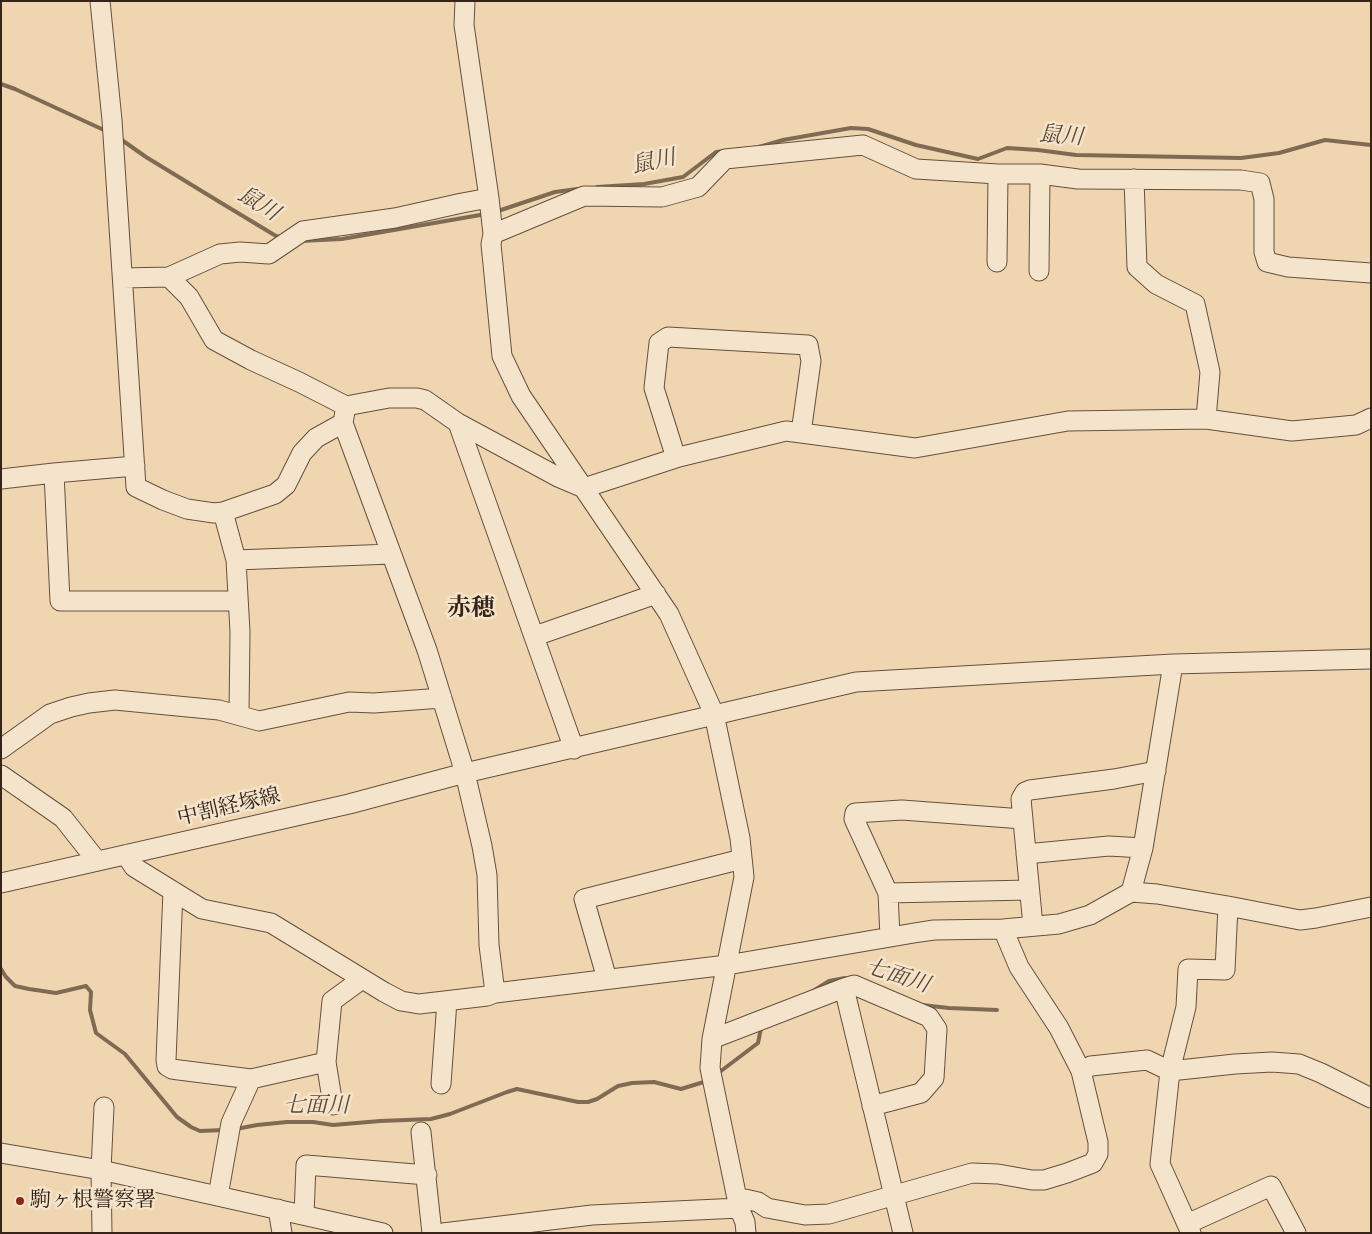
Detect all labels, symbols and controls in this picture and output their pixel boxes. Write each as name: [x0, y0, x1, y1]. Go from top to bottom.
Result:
water label: 鼠川: [1038, 122, 1084, 152]
water label: 鼠川: [630, 146, 678, 180]
water label: 鼠川: [232, 182, 284, 228]
district label: 赤穂: [447, 595, 495, 623]
street label: 中割経塚線: [175, 784, 283, 832]
water label: 七面川: [862, 954, 932, 1000]
water label: 七面川: [283, 1094, 349, 1120]
place label: 駒ヶ根警察署: [30, 1188, 156, 1214]
marker: 駒ヶ根警察署: [14, 1195, 26, 1207]

